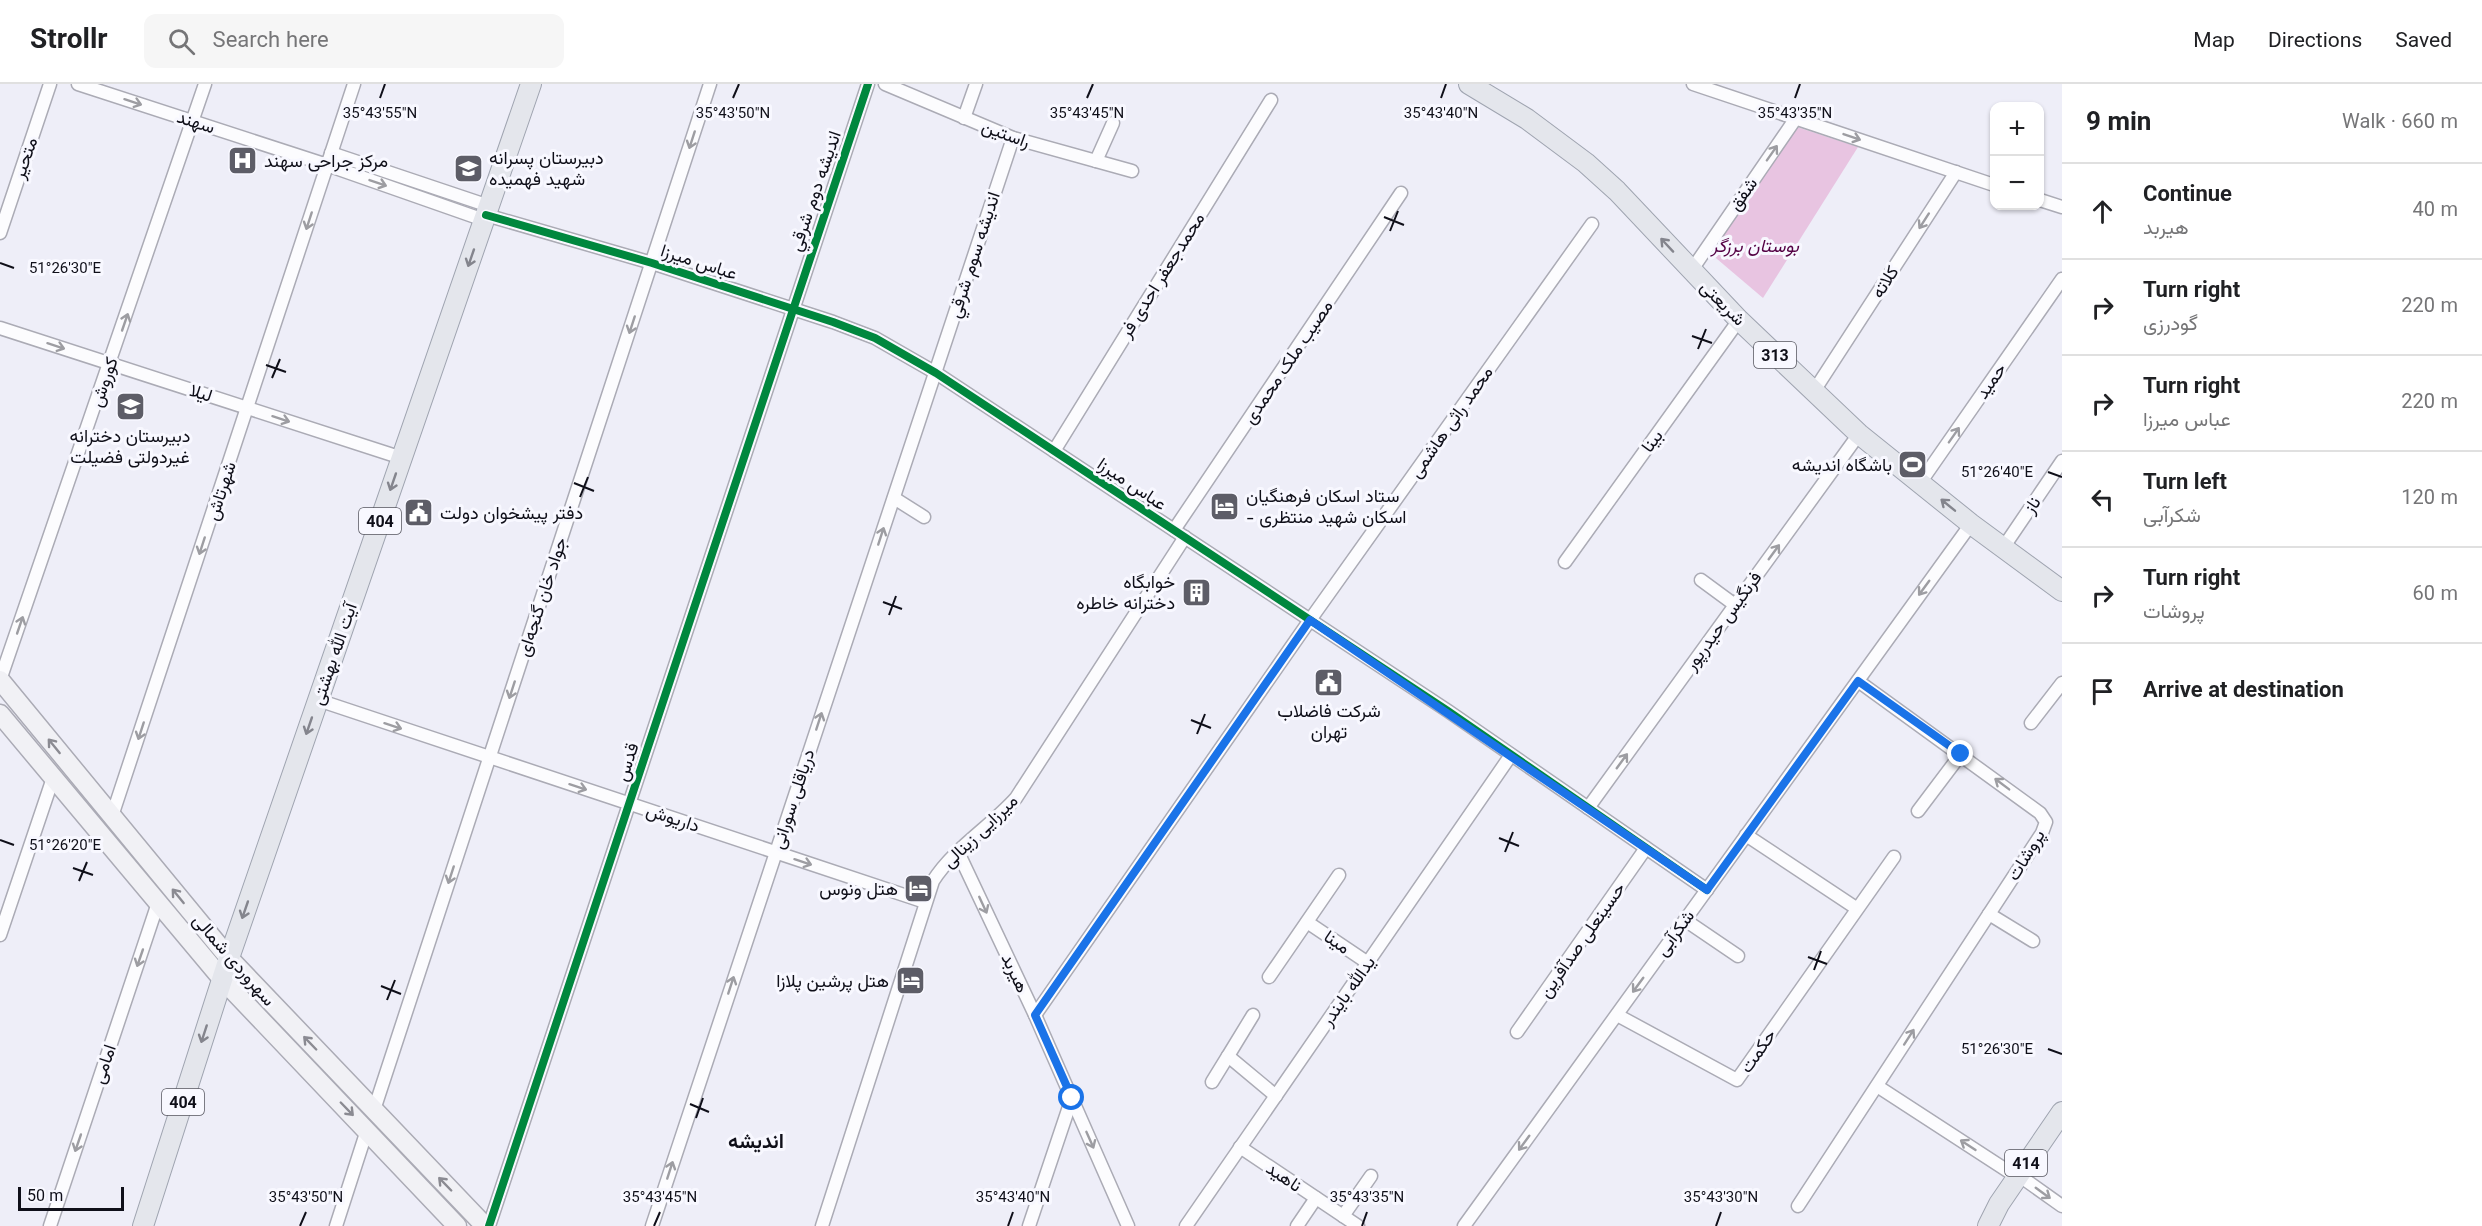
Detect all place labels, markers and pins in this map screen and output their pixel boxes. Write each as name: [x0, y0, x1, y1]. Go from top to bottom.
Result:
hospital icon: مرکز جراحی سهند: [227, 145, 259, 177]
place label: دبیرستان پسرانه شهید فهمیده: [489, 146, 604, 195]
place label: مرکز جراحی سهند: [264, 149, 388, 177]
school or university icon: دبیرستان پسرانه شهید فهمیده: [452, 152, 484, 184]
school or university icon: دبيرستان دخترانه غیردولتی فضیلت: [114, 391, 146, 423]
place label: دبيرستان دخترانه غیردولتی فضیلت: [70, 424, 190, 473]
sports icon: باشگاه اندیشه: [1897, 449, 1929, 481]
place label: باشگاه اندیشه: [1792, 453, 1892, 481]
place label: ستاد اسکان فرهنگیان - اسکان شهید منتظری: [1246, 484, 1407, 533]
hotel icon: ستاد اسکان فرهنگیان - اسکان شهید منتظری: [1209, 490, 1241, 522]
public building icon: دفتر پیشخوان دولت: [403, 497, 435, 529]
place label: دفتر پیشخوان دولت: [440, 501, 583, 529]
place label: خوابگاه دخترانه خاطره: [1076, 570, 1175, 619]
building icon: خوابگاه دخترانه خاطره: [1180, 576, 1212, 608]
public building icon: شرکت فاضلاب تهران: [1313, 666, 1345, 698]
place label: شرکت فاضلاب تهران: [1277, 699, 1381, 748]
hotel icon: هتل ونوس: [903, 873, 935, 905]
place label: هتل ونوس: [819, 877, 898, 905]
hotel icon: هتل پرشین پلازا: [894, 965, 926, 997]
place label: هتل پرشین پلازا: [776, 969, 889, 997]

